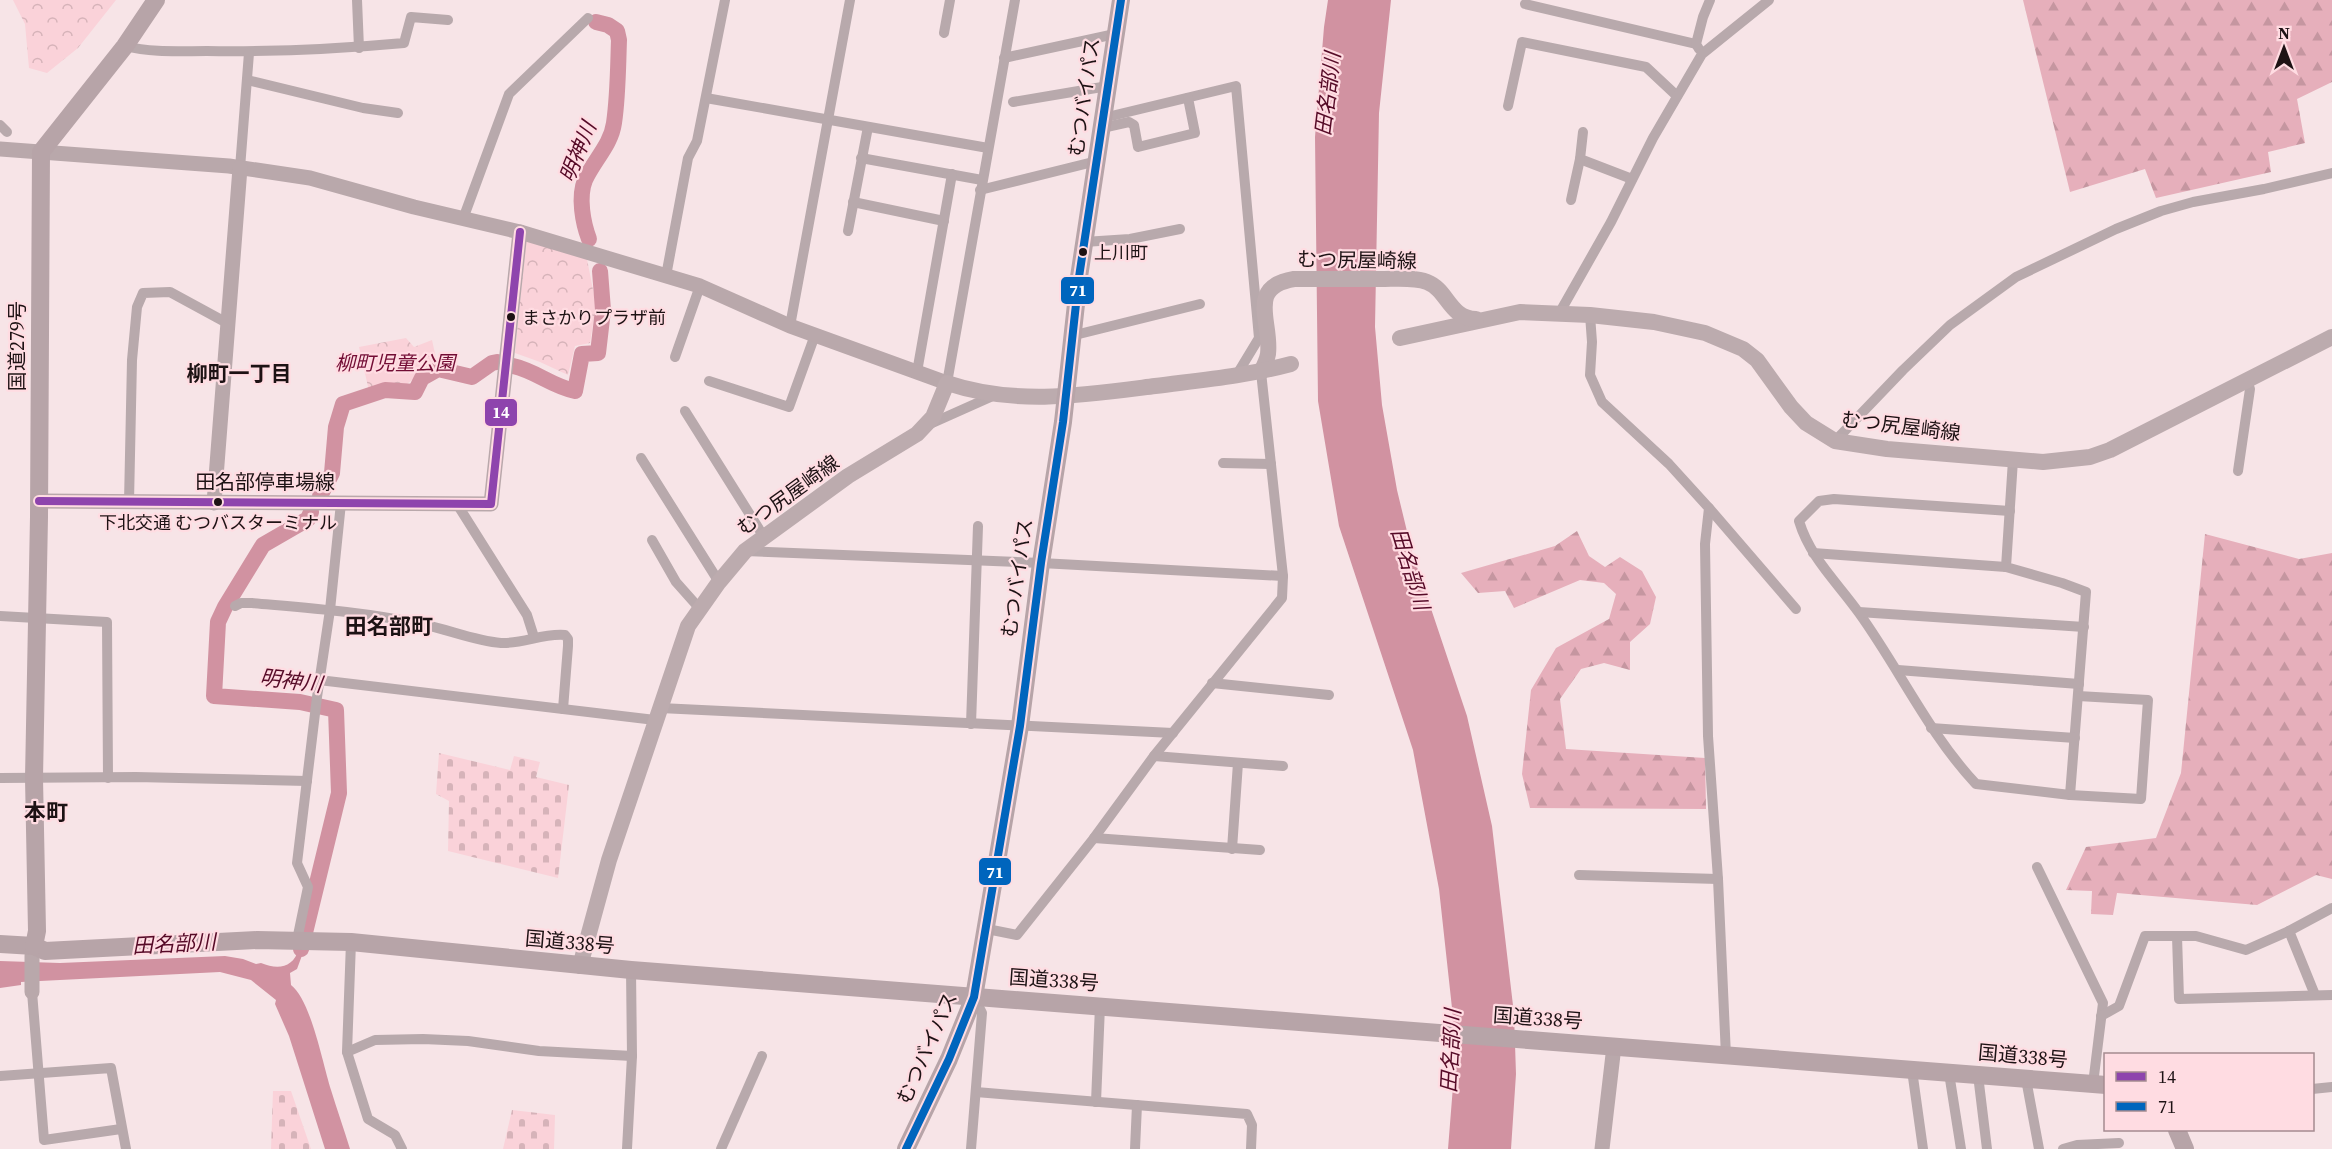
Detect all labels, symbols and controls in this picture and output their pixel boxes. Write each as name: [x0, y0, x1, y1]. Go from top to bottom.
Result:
north arrow: [2254, 18, 2314, 78]
text: N: [2278, 22, 2290, 44]
street label: むつバイパス: [1062, 36, 1106, 158]
water label: 田名部川: [1308, 49, 1347, 137]
water label: 明神川: [552, 115, 604, 186]
place label: 上川町: [1094, 240, 1148, 265]
street label: むつ尻屋崎線: [1297, 245, 1417, 275]
marker: 上川町: [1077, 246, 1089, 258]
line badge: 71: [1060, 276, 1095, 305]
text: 71: [1069, 279, 1087, 301]
street label: 国道279号: [3, 301, 31, 391]
place label: まさかりプラザ前: [522, 305, 666, 330]
marker: まさかりプラザ前: [505, 311, 517, 323]
park label: 柳町児童公園: [335, 349, 458, 377]
district label: 柳町一丁目: [187, 359, 292, 388]
line badge: 14: [484, 398, 518, 427]
text: 14: [492, 401, 510, 423]
street label: むつ尻屋崎線: [1840, 405, 1962, 447]
street label: むつ尻屋崎線: [731, 448, 845, 542]
street label: 田名部停車場線: [195, 468, 335, 496]
marker: 下北交通 むつバスターミナル: [212, 496, 224, 508]
place label: 下北交通 むつバスターミナル: [99, 510, 337, 535]
street label: むつバイパス: [995, 517, 1039, 639]
water label: 田名部川: [1384, 524, 1437, 615]
district label: 田名部町: [345, 611, 433, 641]
water label: 明神川: [258, 662, 326, 699]
district label: 本町: [24, 797, 68, 827]
line badge: 71: [978, 857, 1012, 886]
text: 71: [986, 861, 1004, 883]
street label: 国道338号: [524, 924, 616, 960]
water label: 田名部川: [131, 927, 219, 960]
street label: 国道338号: [1008, 963, 1100, 997]
street label: むつバイパス: [890, 988, 964, 1108]
street label: 国道338号: [1492, 1001, 1584, 1035]
water label: 田名部川: [1434, 1006, 1467, 1094]
street label: 国道338号: [1977, 1038, 2069, 1074]
legend: [2104, 1053, 2314, 1131]
text: 14: [2158, 1064, 2176, 1089]
text: 71: [2158, 1094, 2176, 1119]

